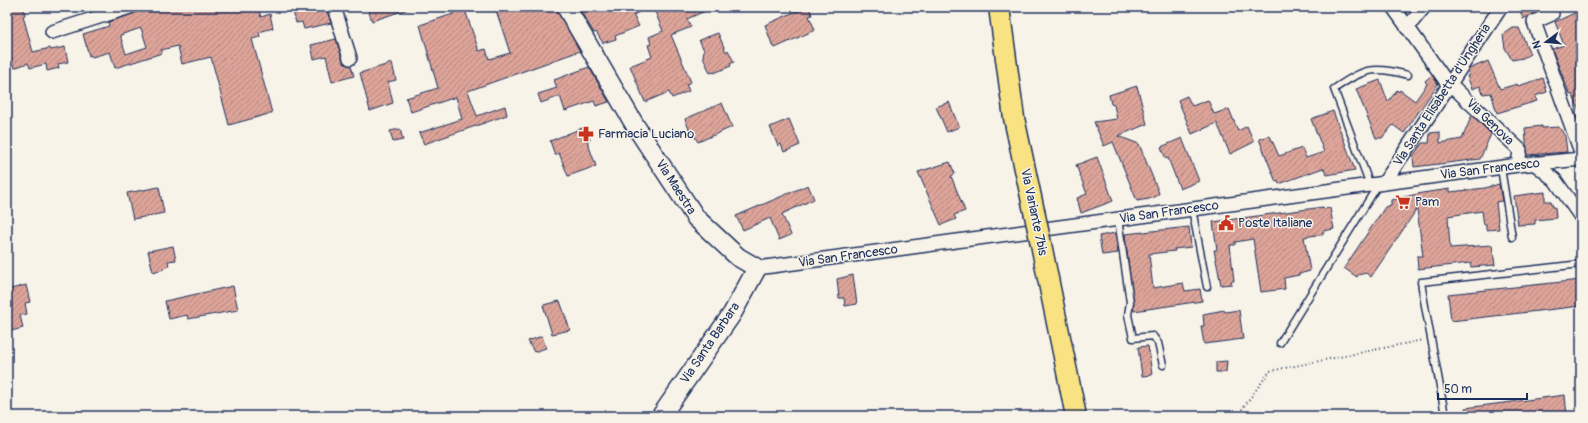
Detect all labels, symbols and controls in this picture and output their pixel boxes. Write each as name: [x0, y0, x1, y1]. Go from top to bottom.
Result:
street label: Via Santa Elisabetta d'Ungheria: [1390, 21, 1494, 169]
north arrow: [1526, 22, 1566, 62]
text: N: [1529, 39, 1544, 50]
street label: Via Genova: [1463, 95, 1517, 149]
pharmacy icon: Farmacia Luciano: [577, 125, 595, 143]
place label: Farmacia Luciano: [598, 126, 694, 142]
street label: Via San Francesco: [1439, 155, 1541, 183]
street label: Via Maestra: [652, 156, 700, 218]
street label: Via Variante 7bis: [1017, 167, 1051, 257]
supermarket icon: Pam: [1394, 193, 1412, 211]
place label: Pam: [1415, 194, 1439, 210]
street label: Via San Francesco: [1118, 197, 1220, 227]
public building icon: Poste Italiane: [1217, 214, 1235, 232]
place label: Poste Italiane: [1238, 215, 1313, 231]
street label: Via San Francesco: [797, 241, 899, 271]
street label: Via Santa Barbara: [677, 299, 743, 387]
scale bar: [1438, 375, 1527, 401]
text: 50 m: [1444, 382, 1472, 397]

